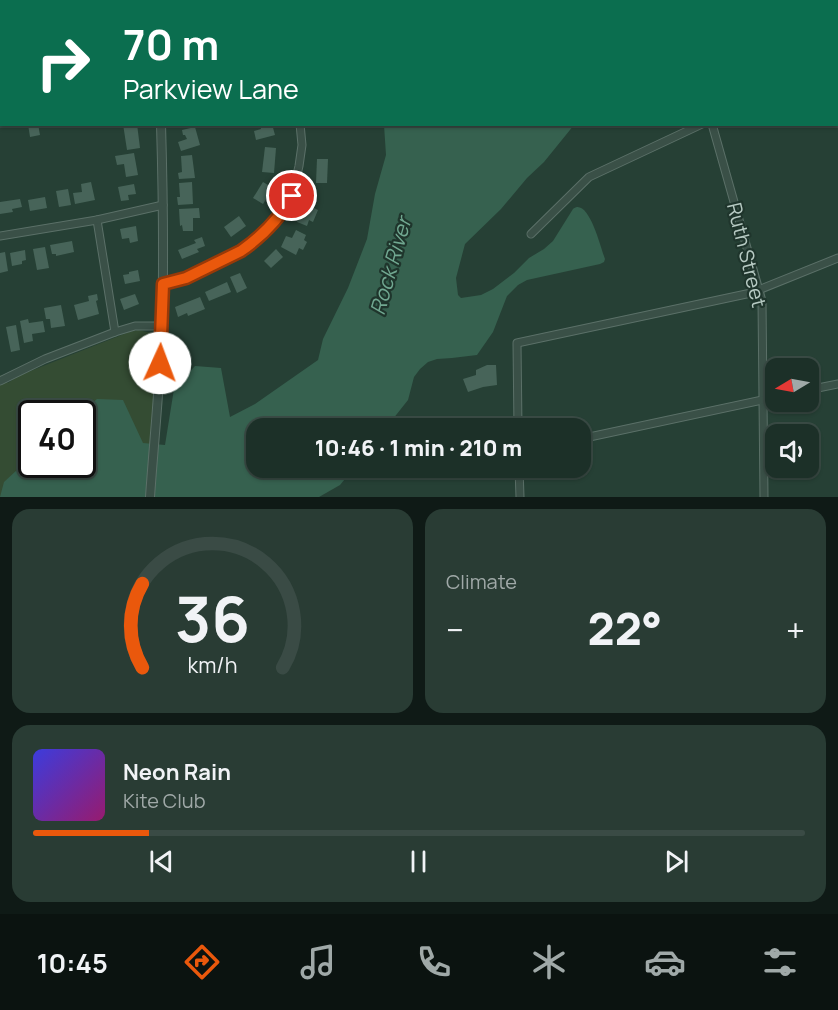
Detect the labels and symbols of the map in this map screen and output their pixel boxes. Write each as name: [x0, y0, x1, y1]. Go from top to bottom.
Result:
pin: [266, 170, 317, 221]
street label: Ruth Street: [721, 200, 773, 310]
water label: Rock River: [363, 212, 418, 318]
position arrow: [128, 331, 192, 395]
north arrow: [765, 358, 819, 412]
speed limit sign: 40: [18, 400, 96, 478]

